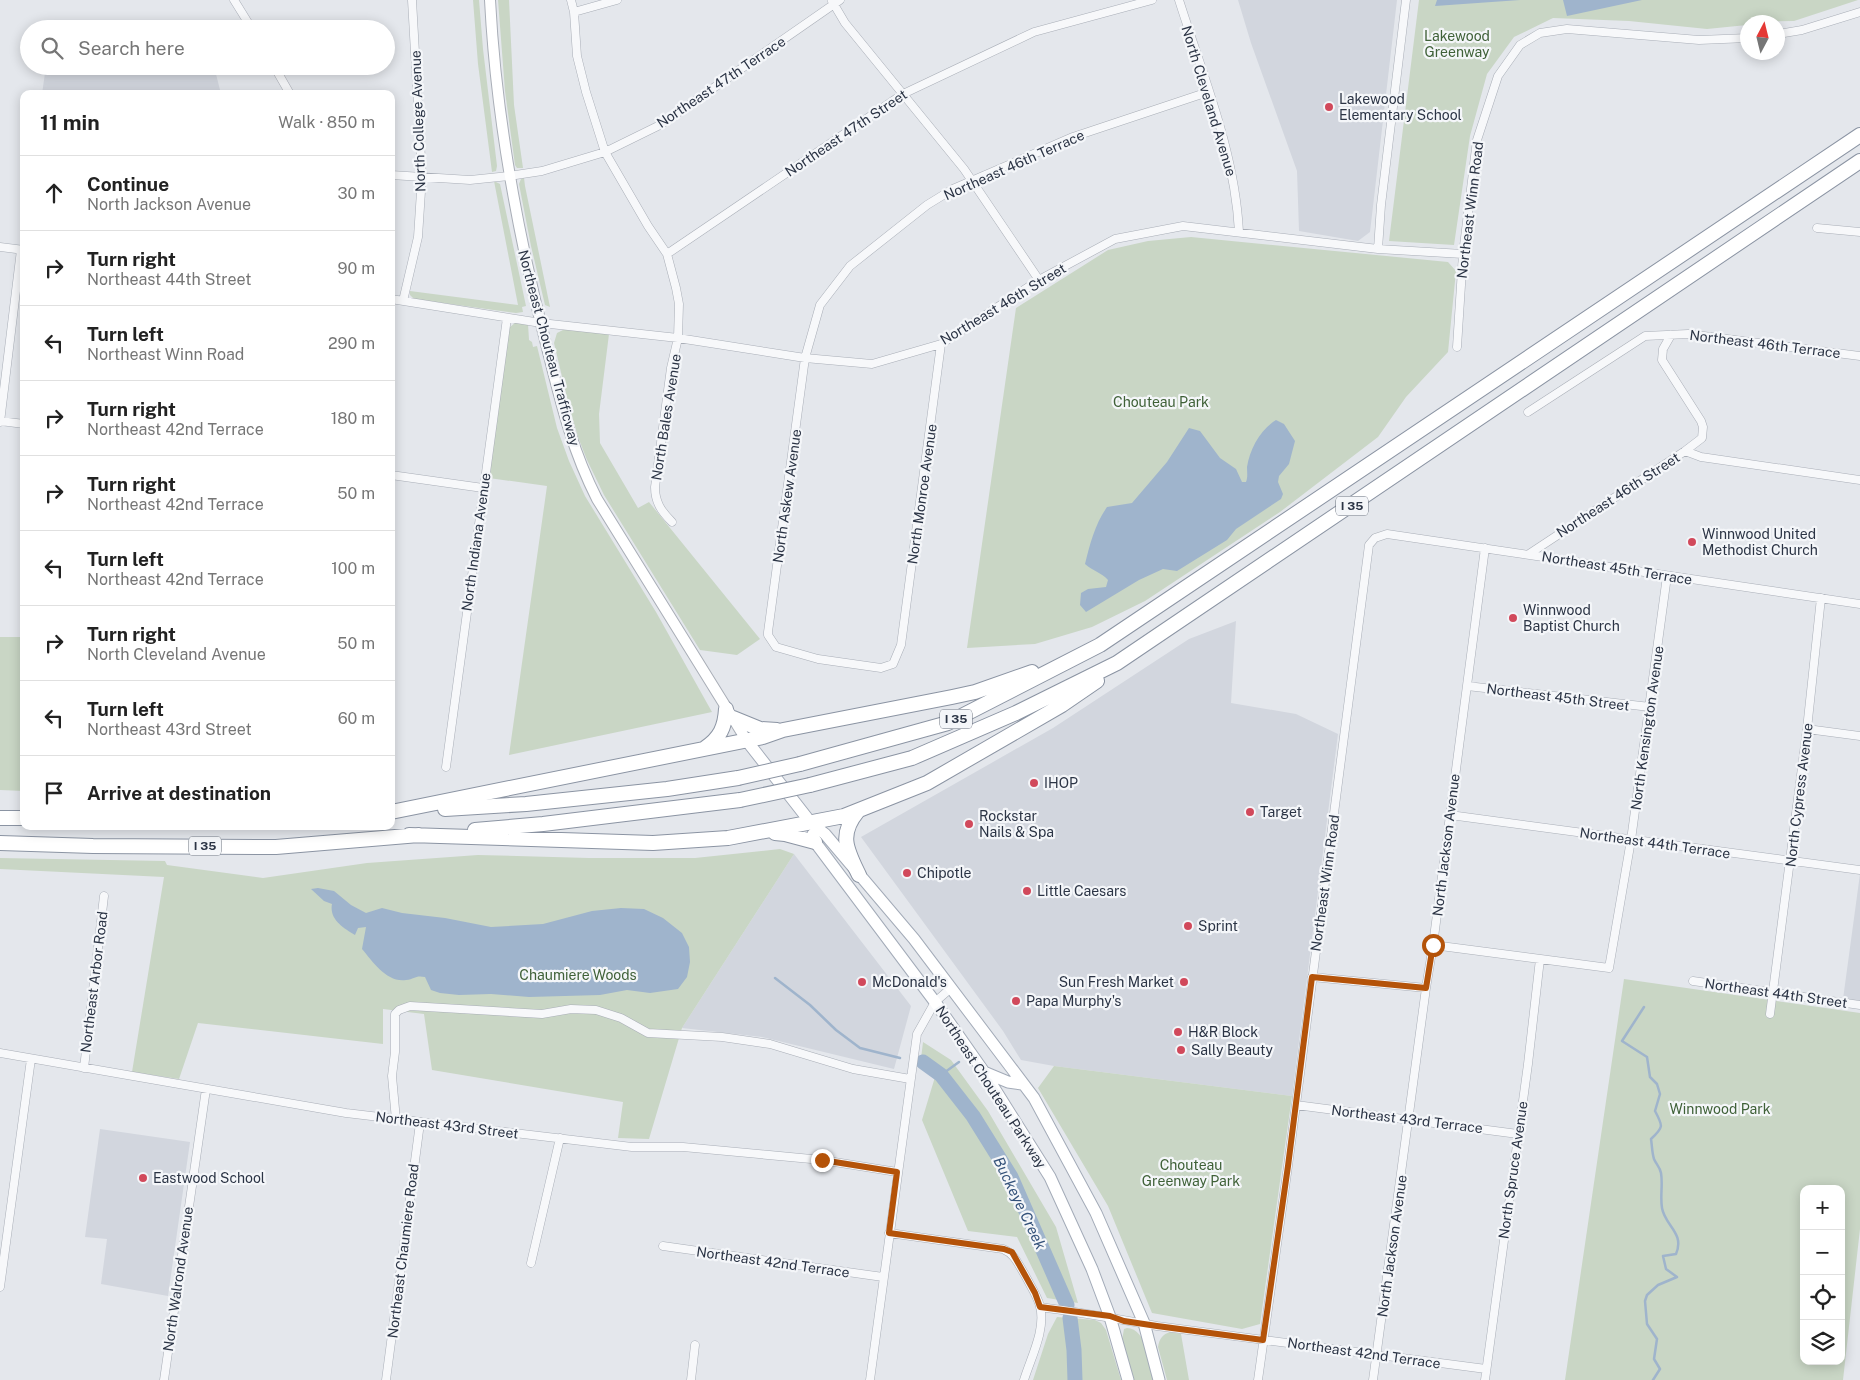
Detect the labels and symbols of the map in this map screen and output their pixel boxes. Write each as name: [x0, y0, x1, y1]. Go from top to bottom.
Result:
north arrow: [1740, 15, 1785, 60]
street label: North Cleveland Avenue: [1178, 24, 1240, 178]
park label: Lakewood Greenway: [1424, 28, 1490, 60]
street label: Northeast 47th Terrace: [654, 33, 788, 131]
street label: North College Avenue: [408, 50, 428, 192]
street label: Northeast 47th Street: [782, 86, 910, 180]
place label: Lakewood Elementary School: [1339, 91, 1462, 123]
marker: Lakewood Elementary School: [1323, 101, 1335, 113]
street label: Northeast 46th Terrace: [941, 127, 1087, 203]
street label: Northeast Winn Road: [1454, 141, 1486, 279]
street label: Northeast Chouteau Trafficway: [515, 248, 583, 448]
street label: Northeast 46th Street: [937, 260, 1069, 348]
street label: Northeast 46th Terrace: [1689, 327, 1842, 361]
street label: North Bales Avenue: [648, 352, 684, 481]
park label: Chouteau Park: [1113, 394, 1209, 410]
street label: North Monroe Avenue: [904, 423, 940, 565]
street label: North Askew Avenue: [770, 428, 804, 564]
street label: Northeast 46th Street: [1553, 449, 1683, 541]
street label: North Indiana Avenue: [458, 472, 494, 612]
road number: I 35: [1336, 496, 1368, 516]
place label: Winnwood United Methodist Church: [1702, 526, 1818, 558]
marker: Winnwood United Methodist Church: [1686, 536, 1698, 548]
street label: Northeast 45th Terrace: [1541, 548, 1693, 588]
place label: Winnwood Baptist Church: [1523, 602, 1620, 634]
marker: Winnwood Baptist Church: [1507, 612, 1519, 624]
street label: North Kensington Avenue: [1628, 645, 1666, 811]
street label: Northeast 45th Street: [1486, 680, 1630, 714]
road number: I 35: [940, 710, 972, 729]
street label: North Cypress Avenue: [1782, 722, 1816, 868]
street label: North Jackson Avenue: [1429, 773, 1463, 917]
place label: IHOP: [1044, 775, 1078, 791]
marker: IHOP: [1028, 777, 1040, 789]
place label: Target: [1260, 804, 1302, 820]
marker: Target: [1244, 806, 1256, 818]
place label: Rockstar Nails & Spa: [979, 808, 1054, 840]
street label: Northeast Winn Road: [1307, 814, 1343, 952]
marker: Rockstar Nails & Spa: [963, 818, 975, 830]
street label: Northeast 44th Terrace: [1579, 824, 1732, 862]
road number: I 35: [189, 836, 221, 856]
place label: Chipotle: [917, 865, 972, 881]
marker: Chipotle: [901, 867, 913, 879]
place label: Little Caesars: [1037, 883, 1126, 899]
marker: Little Caesars: [1021, 885, 1033, 897]
street label: Northeast Arbor Road: [77, 910, 111, 1054]
place label: Sprint: [1198, 918, 1238, 934]
marker: Sprint: [1182, 920, 1194, 932]
route start: [1422, 934, 1445, 957]
park label: Chaumiere Woods: [519, 967, 637, 983]
place label: McDonald's: [872, 974, 947, 990]
place label: Sun Fresh Market: [1059, 974, 1174, 990]
street label: Northeast 44th Street: [1704, 975, 1848, 1011]
marker: McDonald's: [856, 976, 868, 988]
marker: Sun Fresh Market: [1178, 976, 1190, 988]
place label: Papa Murphy's: [1026, 993, 1121, 1009]
marker: Papa Murphy's: [1010, 995, 1022, 1007]
street label: Northeast Chouteau Parkway: [932, 1003, 1050, 1172]
place label: H&R Block: [1188, 1024, 1258, 1040]
marker: H&R Block: [1172, 1026, 1184, 1038]
place label: Sally Beauty: [1191, 1042, 1273, 1058]
marker: Sally Beauty: [1175, 1044, 1187, 1056]
street label: North Spruce Avenue: [1495, 1100, 1531, 1240]
park label: Winnwood Park: [1669, 1101, 1771, 1117]
street label: Northeast 43rd Terrace: [1330, 1102, 1484, 1136]
street label: Northeast 43rd Street: [375, 1108, 519, 1142]
route end: [811, 1149, 834, 1172]
water label: Buckeye Creek: [990, 1154, 1050, 1253]
park label: Chouteau Greenway Park: [1142, 1157, 1240, 1189]
street label: Northeast Chaumiere Road: [384, 1163, 422, 1339]
place label: Eastwood School: [153, 1170, 265, 1186]
marker: Eastwood School: [137, 1172, 149, 1184]
street label: North Jackson Avenue: [1374, 1174, 1410, 1318]
street label: North Walrond Avenue: [160, 1205, 196, 1352]
street label: Northeast 42nd Terrace: [695, 1243, 851, 1281]
street label: Northeast 42nd Terrace: [1286, 1334, 1442, 1372]

